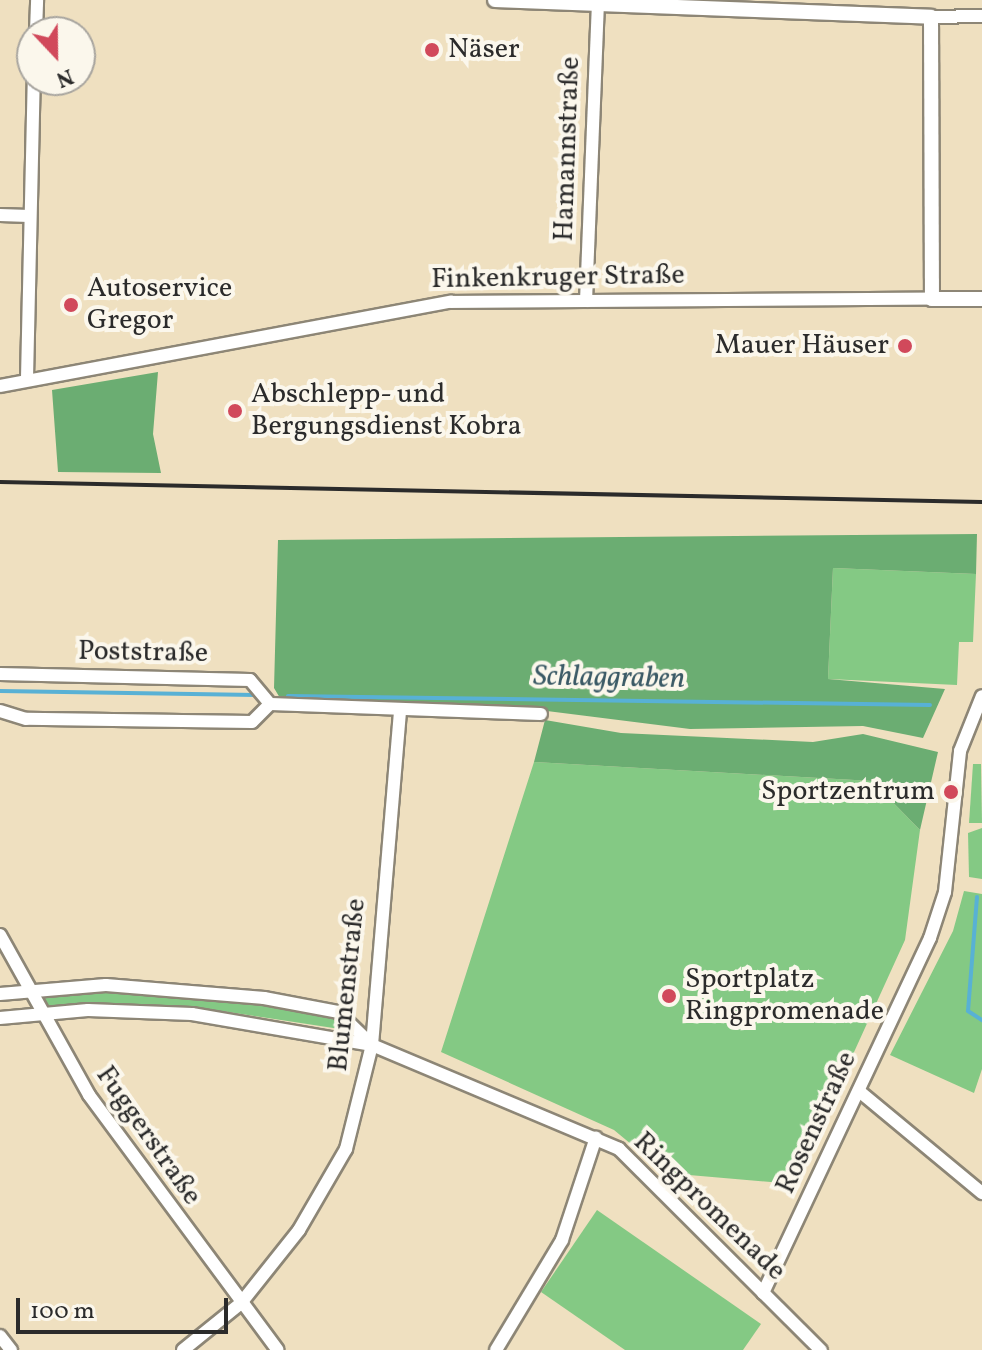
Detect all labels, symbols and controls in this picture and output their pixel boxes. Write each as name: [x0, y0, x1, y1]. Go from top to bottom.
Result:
north arrow: [16, 16, 96, 96]
place label: Näser: [448, 33, 520, 67]
marker: Näser: [423, 41, 441, 59]
street label: Hamannstraße: [548, 56, 588, 242]
text: N: [51, 59, 78, 94]
street label: Finkenkruger Straße: [431, 259, 685, 297]
place label: Autoservice Gregor: [87, 272, 232, 338]
marker: Autoservice Gregor: [62, 296, 80, 314]
place label: Mauer Häuser: [715, 329, 889, 363]
marker: Mauer Häuser: [896, 337, 914, 355]
place label: Abschlepp- und Bergungsdienst Kobra: [251, 378, 522, 444]
marker: Abschlepp- und Bergungsdienst Kobra: [226, 402, 244, 420]
street label: Poststraße: [78, 635, 208, 671]
water label: Schlaggraben: [533, 659, 685, 697]
place label: Sportzentrum: [761, 775, 935, 809]
marker: Sportzentrum: [942, 783, 960, 801]
street label: Blumenstraße: [322, 897, 374, 1073]
place label: Sportplatz Ringpromenade: [685, 963, 884, 1029]
marker: Sportplatz Ringpromenade: [660, 987, 678, 1005]
street label: Rosenstraße: [769, 1047, 865, 1199]
street label: Fuggerstraße: [88, 1060, 208, 1212]
street label: Ringpromenade: [626, 1126, 792, 1288]
scale bar: [20, 1282, 232, 1332]
text: 100 m: [30, 1295, 95, 1329]

